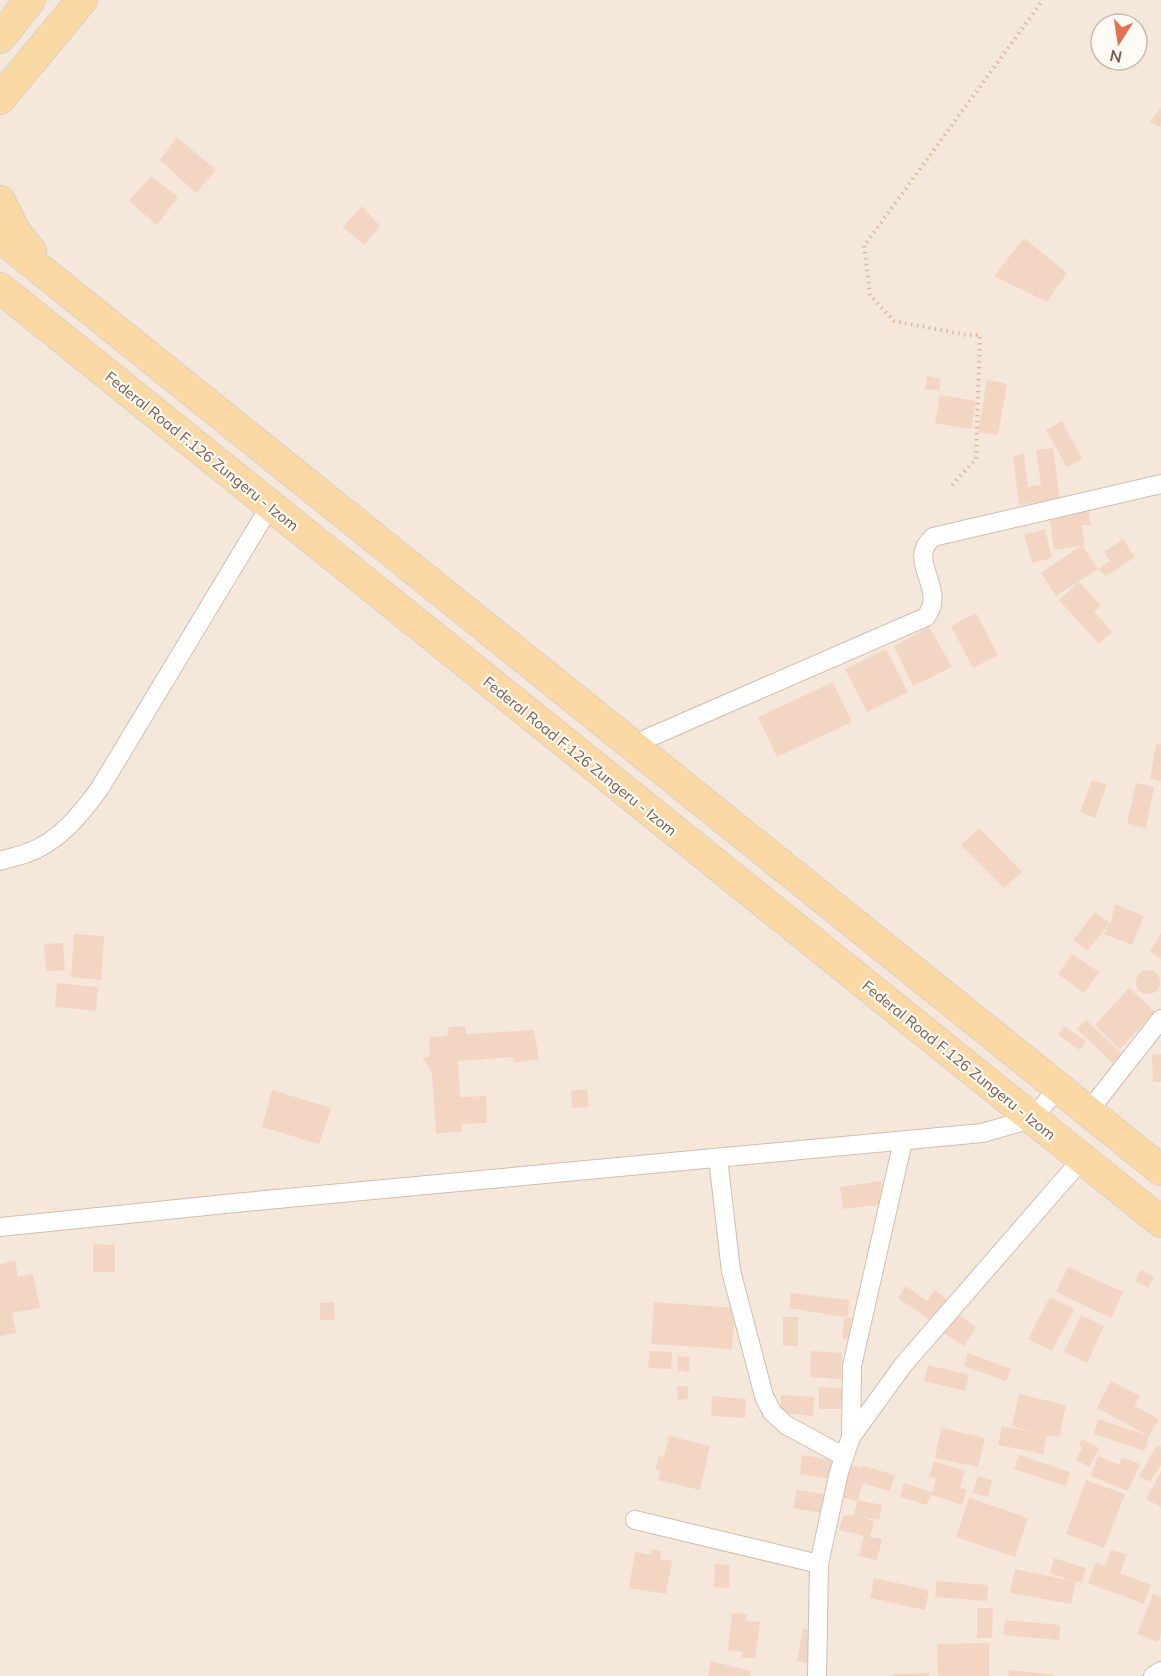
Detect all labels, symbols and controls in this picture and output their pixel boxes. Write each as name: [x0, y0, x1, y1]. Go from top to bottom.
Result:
north arrow: [1089, 12, 1149, 72]
text: N: [1108, 46, 1124, 68]
street label: Federal Road F.126 Zungeru - Izom: [101, 367, 303, 535]
street label: Federal Road F.126 Zungeru - Izom: [479, 672, 681, 840]
street label: Federal Road F.126 Zungeru - Izom: [858, 976, 1060, 1144]

